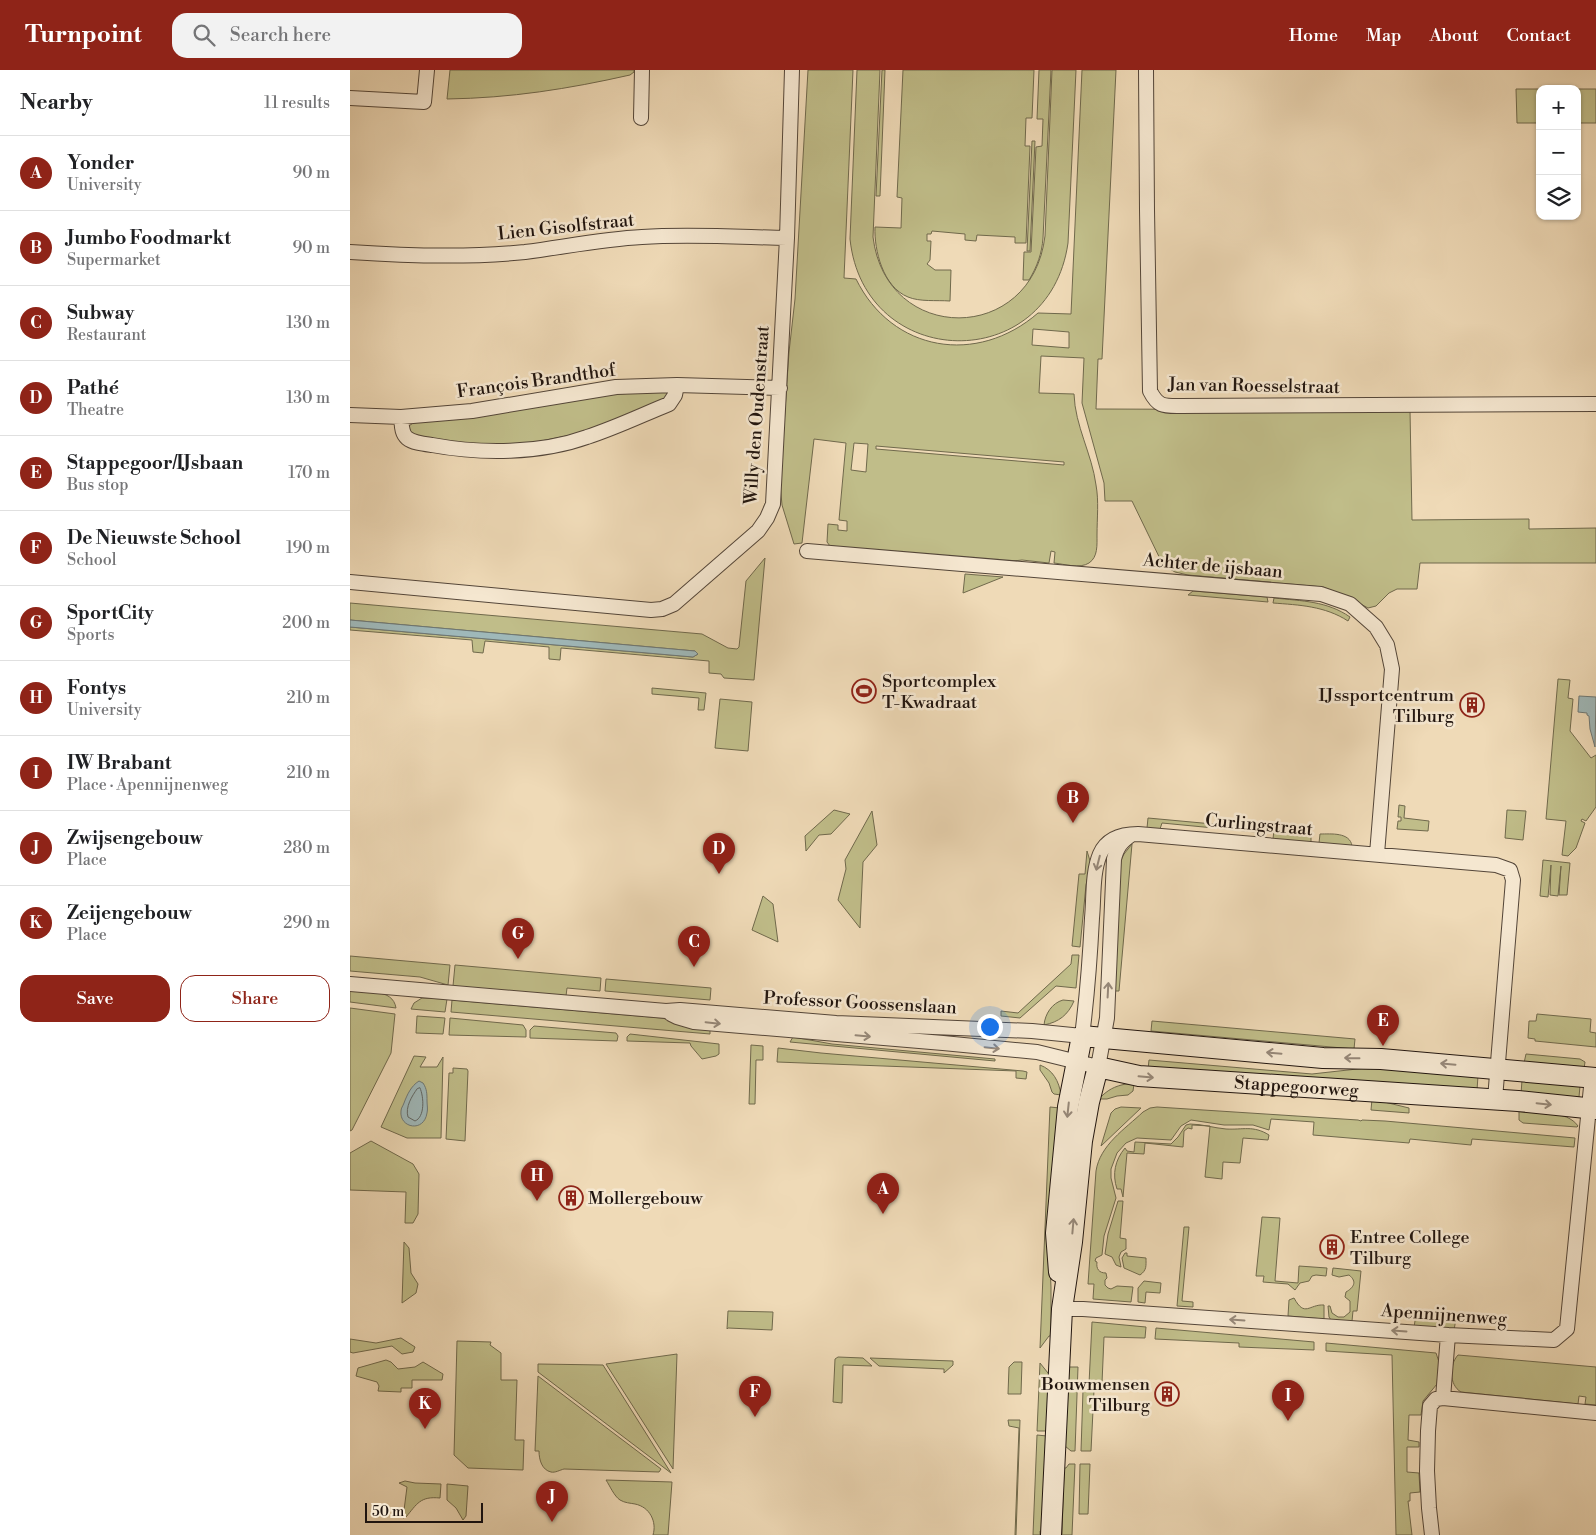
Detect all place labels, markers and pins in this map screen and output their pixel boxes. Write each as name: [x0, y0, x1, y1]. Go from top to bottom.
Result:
place label: Sportcomplex T-Kwadraat: [882, 670, 997, 714]
sports icon: Sportcomplex T-Kwadraat: [851, 678, 877, 704]
place label: IJssportcentrum Tilburg: [1319, 684, 1455, 728]
building icon: IJssportcentrum Tilburg: [1459, 692, 1485, 718]
pin: B: [1057, 782, 1089, 823]
pin: D: [703, 833, 735, 874]
pin: G: [502, 918, 534, 959]
pin: C: [678, 926, 710, 967]
pin: E: [1367, 1005, 1399, 1046]
pin: H: [521, 1160, 553, 1201]
pin: A: [867, 1173, 899, 1214]
building icon: Mollergebouw: [558, 1185, 584, 1211]
place label: Mollergebouw: [588, 1187, 703, 1210]
place label: Entree College Tilburg: [1350, 1226, 1469, 1270]
building icon: Entree College Tilburg: [1319, 1234, 1345, 1260]
place label: Bouwmensen Tilburg: [1040, 1373, 1151, 1417]
pin: F: [739, 1376, 771, 1417]
pin: I: [1272, 1380, 1304, 1421]
building icon: Bouwmensen Tilburg: [1154, 1381, 1180, 1407]
pin: K: [409, 1388, 441, 1429]
pin: J: [536, 1481, 568, 1522]

